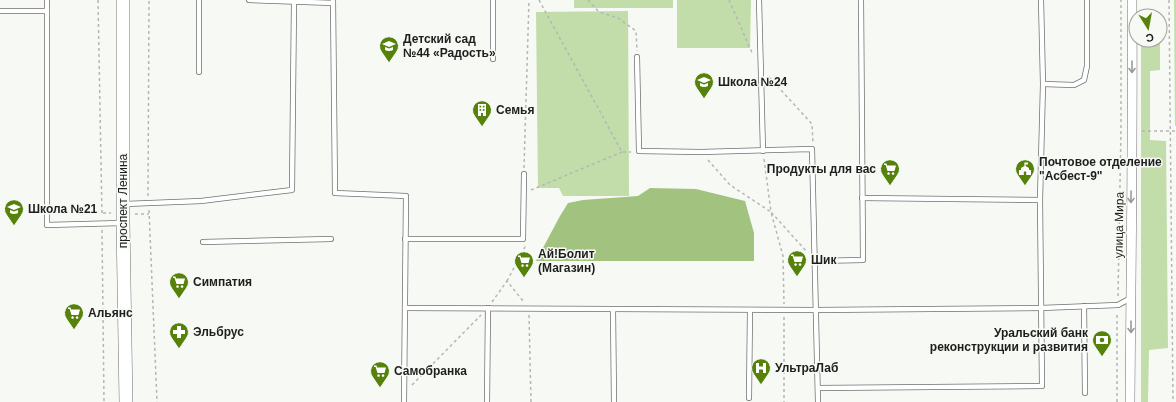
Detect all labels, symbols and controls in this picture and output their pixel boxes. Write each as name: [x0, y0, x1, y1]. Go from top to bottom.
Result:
north arrow: [1128, 8, 1168, 48]
text: С: [1145, 31, 1155, 44]
place label: Детский сад №44 «Радость»: [403, 32, 496, 60]
school or university icon: Детский сад №44 «Радость»: [378, 35, 400, 63]
one-way arrow: [1128, 60, 1136, 73]
school or university icon: Школа №24: [693, 71, 715, 99]
place label: Школа №24: [718, 75, 788, 89]
building icon: Семья: [471, 99, 493, 127]
place label: Семья: [496, 103, 534, 117]
street label: проспект Ленина: [116, 153, 130, 248]
place label: Почтовое отделение "Асбест-9": [1039, 155, 1162, 183]
supermarket icon: Продукты для вас: [879, 158, 901, 186]
public building icon: Почтовое отделение "Асбест-9": [1014, 158, 1036, 186]
place label: Продукты для вас: [767, 162, 876, 176]
one-way arrow: [1128, 190, 1135, 203]
street label: улица Мира: [1111, 191, 1127, 258]
school or university icon: Школа №21: [3, 198, 25, 226]
place label: Школа №21: [28, 202, 98, 216]
place label: Ай!Болит (Магазин): [538, 247, 595, 275]
supermarket icon: Шик: [786, 249, 808, 277]
supermarket icon: Ай!Болит (Магазин): [513, 250, 535, 278]
place label: Шик: [811, 253, 837, 267]
supermarket icon: Симпатия: [168, 271, 190, 299]
place label: Симпатия: [193, 275, 252, 289]
supermarket icon: Альянс: [63, 302, 85, 330]
place label: Альянс: [88, 306, 133, 320]
one-way arrow: [1127, 320, 1135, 333]
pharmacy icon: Эльбрус: [168, 321, 190, 349]
place label: Эльбрус: [193, 325, 244, 339]
place label: Уральский банк реконструкции и развития: [930, 326, 1089, 354]
bank icon: Уральский банк реконструкции и развития: [1091, 329, 1113, 357]
hospital icon: УльтраЛаб: [750, 357, 772, 385]
supermarket icon: Самобранка: [369, 360, 391, 388]
place label: УльтраЛаб: [775, 361, 838, 375]
place label: Самобранка: [394, 364, 467, 378]

